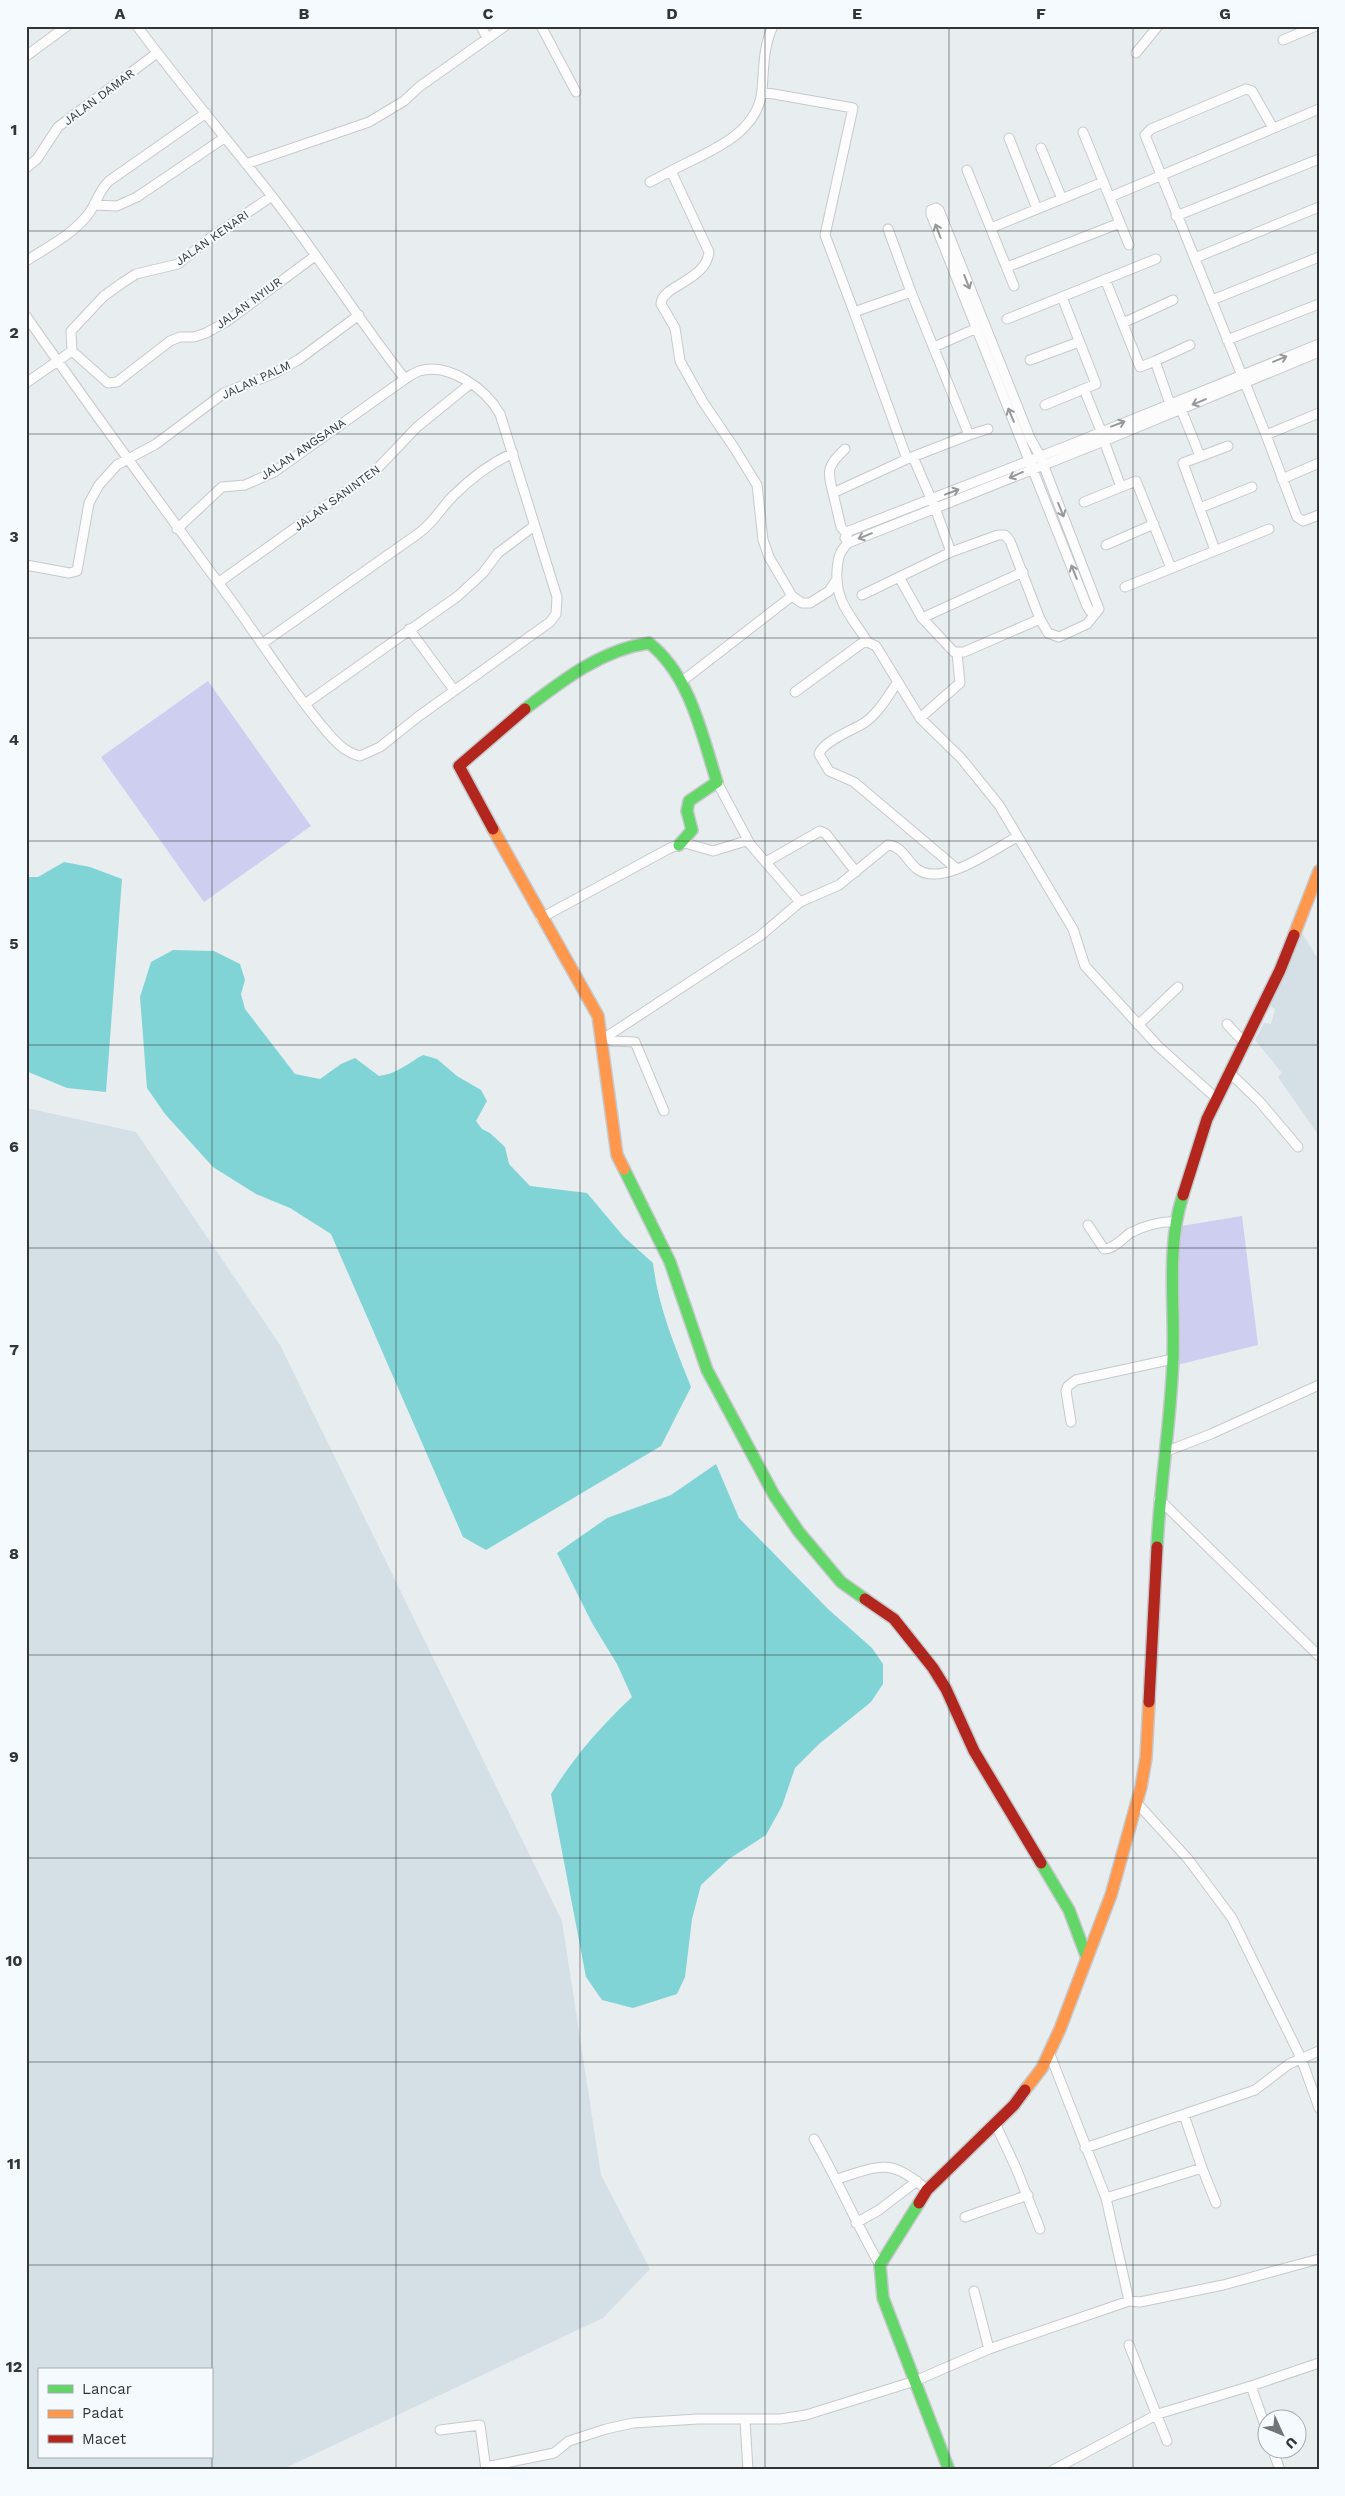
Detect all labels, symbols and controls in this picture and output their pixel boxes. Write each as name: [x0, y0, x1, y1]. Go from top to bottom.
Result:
text: A: [115, 4, 126, 23]
text: B: [299, 4, 310, 23]
text: C: [483, 4, 494, 23]
text: D: [666, 4, 678, 23]
text: E: [852, 4, 862, 23]
text: F: [1036, 4, 1046, 23]
text: G: [1219, 4, 1231, 23]
street label: JALAN DAMAR: [61, 66, 137, 128]
text: 1: [11, 120, 17, 139]
street label: JALAN KENARI: [173, 208, 251, 268]
one-way arrow: [933, 224, 942, 239]
street label: JALAN NYIUR: [213, 274, 285, 332]
one-way arrow: [963, 274, 972, 289]
text: 2: [9, 323, 19, 342]
one-way arrow: [1272, 354, 1287, 363]
street label: JALAN PALM: [219, 358, 293, 402]
one-way arrow: [1192, 398, 1208, 407]
one-way arrow: [1005, 408, 1015, 423]
street label: JALAN ANGSANA: [258, 415, 348, 483]
one-way arrow: [1111, 419, 1126, 428]
street label: JALAN SANINTEN: [291, 462, 383, 534]
one-way arrow: [1009, 471, 1024, 481]
one-way arrow: [943, 487, 959, 496]
one-way arrow: [1057, 502, 1066, 517]
text: 3: [9, 527, 19, 546]
one-way arrow: [858, 532, 874, 541]
one-way arrow: [1069, 565, 1078, 580]
text: 4: [9, 730, 19, 749]
text: 5: [9, 934, 19, 953]
text: 6: [9, 1137, 19, 1156]
text: 7: [9, 1340, 19, 1359]
text: 8: [9, 1544, 19, 1563]
text: 9: [9, 1747, 19, 1766]
text: 10: [5, 1951, 23, 1970]
text: 11: [7, 2154, 21, 2173]
text: 12: [6, 2357, 22, 2376]
legend: [38, 2368, 212, 2458]
text: Lancar: [82, 2380, 132, 2398]
text: Padat: [82, 2404, 124, 2422]
north arrow: [1258, 2408, 1308, 2458]
text: Macet: [82, 2430, 127, 2448]
text: U: [1282, 2434, 1301, 2452]

